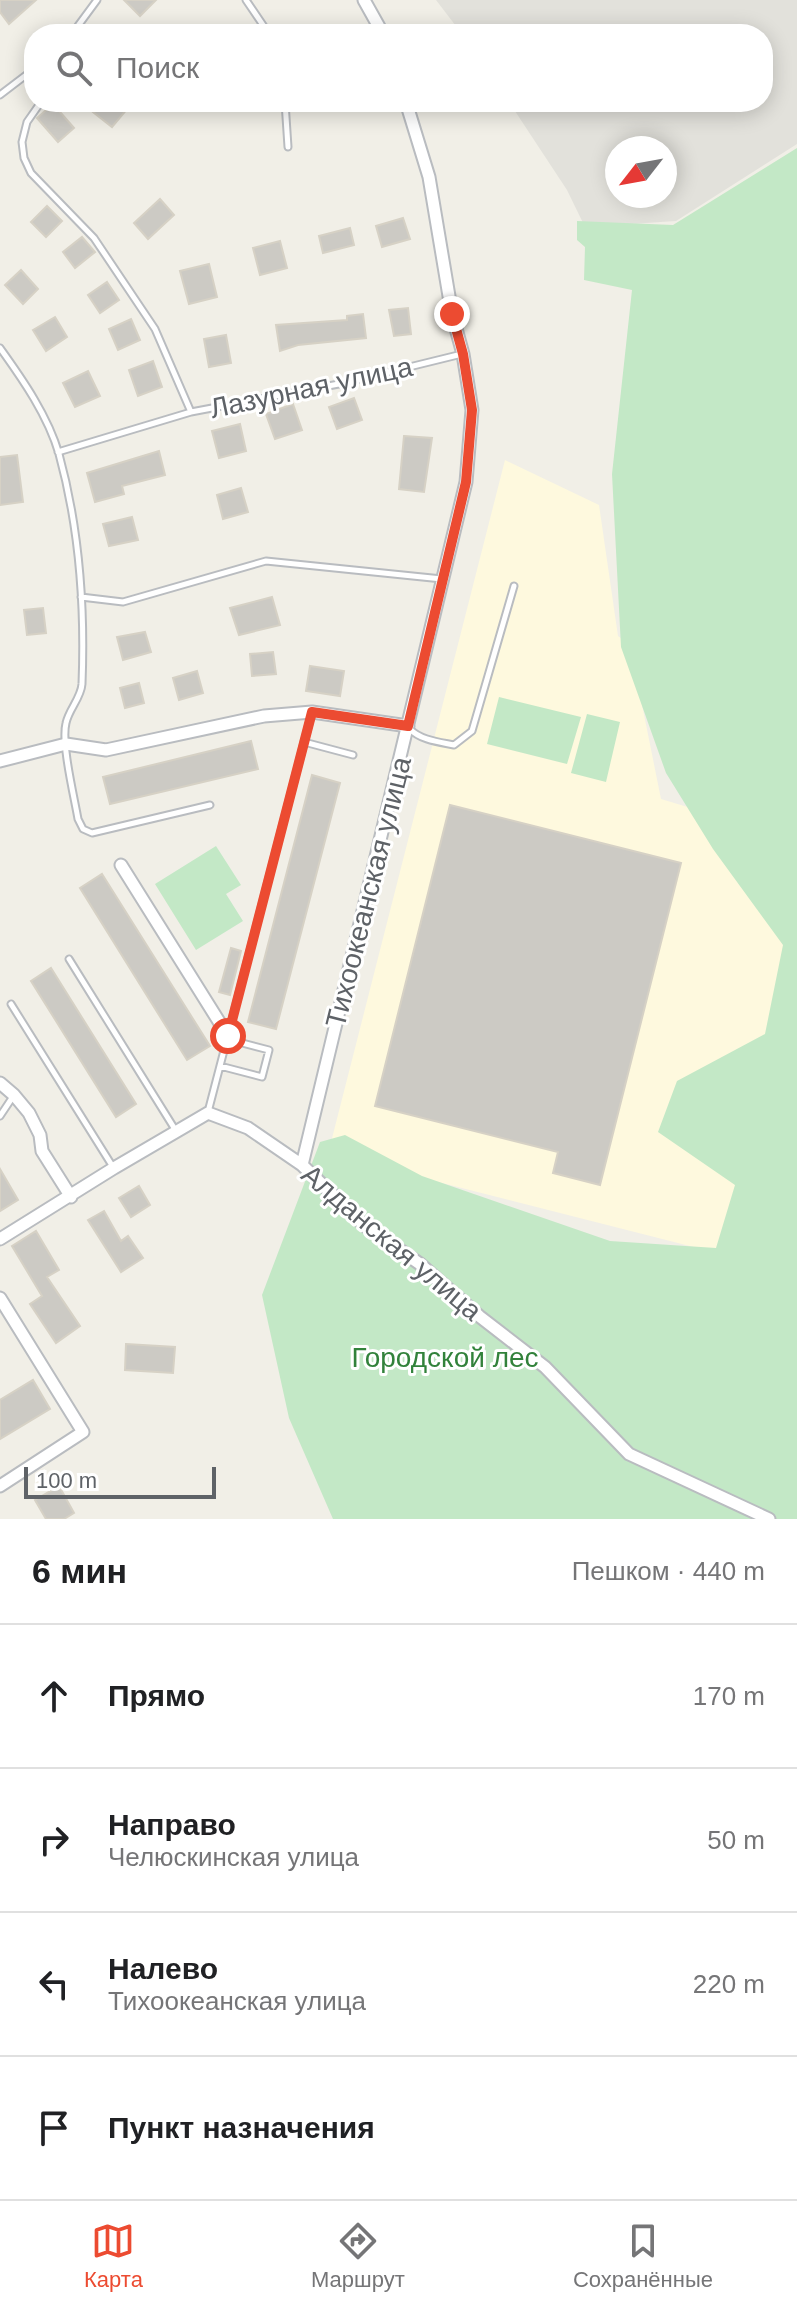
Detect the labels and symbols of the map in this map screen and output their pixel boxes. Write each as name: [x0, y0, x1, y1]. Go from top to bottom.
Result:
north arrow: [605, 136, 677, 208]
route end: [434, 296, 470, 332]
street label: Лазурная улица: [207, 351, 416, 424]
street label: Тихоокеанская улица: [320, 753, 417, 1031]
route start: [210, 1018, 246, 1054]
street label: Алданская улица: [296, 1158, 488, 1327]
park label: Городской лес: [351, 1342, 539, 1373]
scale bar: [24, 1463, 216, 1499]

